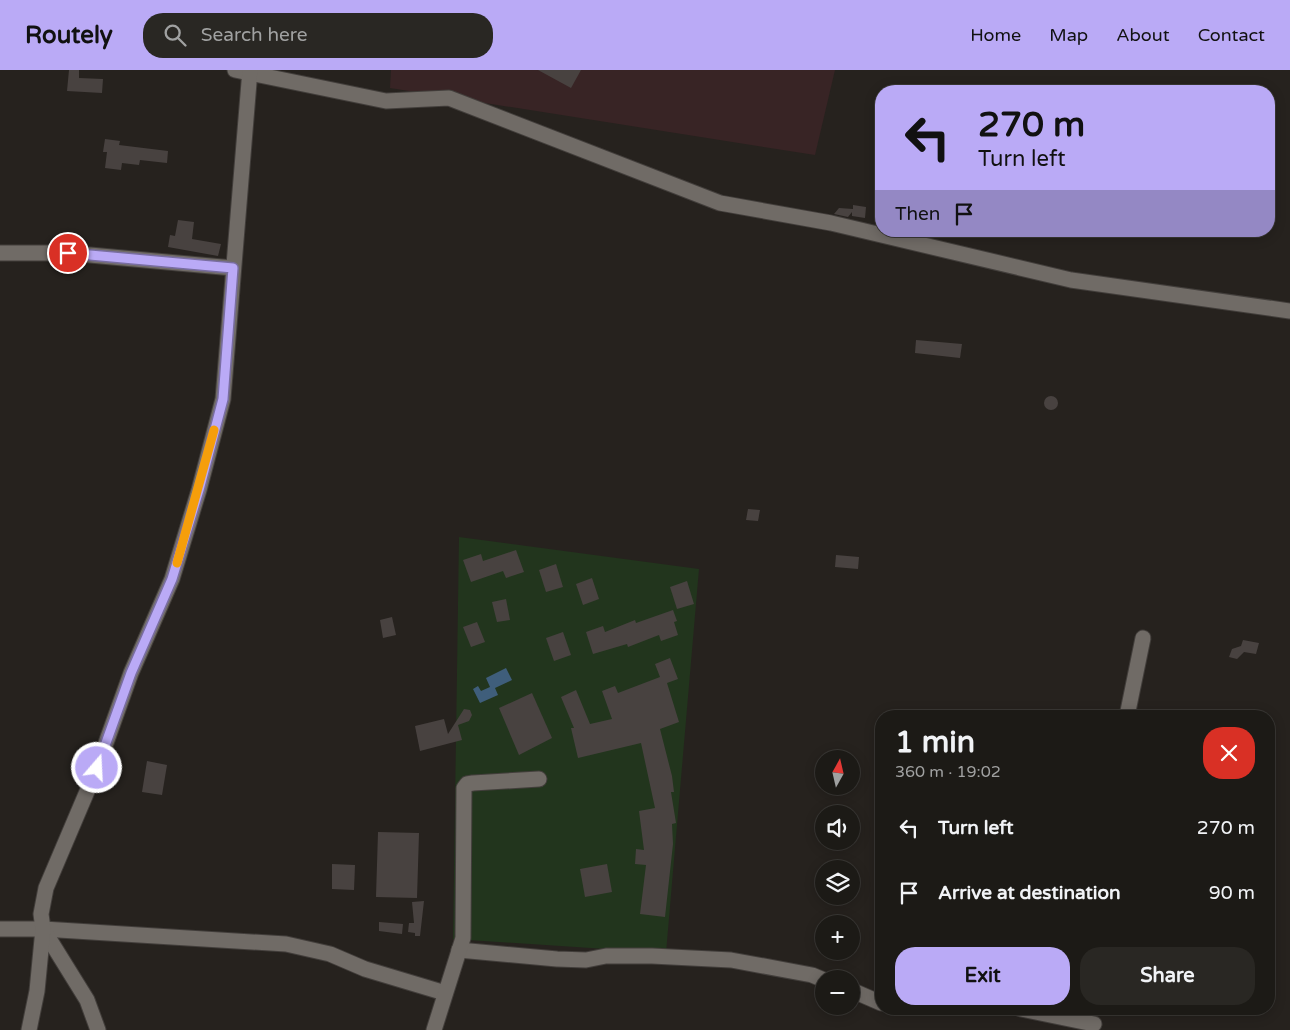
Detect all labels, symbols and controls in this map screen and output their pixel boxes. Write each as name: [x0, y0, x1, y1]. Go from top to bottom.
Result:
search box: [143, 13, 493, 58]
text: Routely: [25, 21, 113, 50]
icon: search: [161, 21, 189, 49]
text: Search here: [201, 24, 308, 46]
text: Home: [970, 24, 1021, 46]
text: Map: [1049, 24, 1088, 46]
text: About: [1116, 24, 1170, 46]
text: Contact: [1198, 24, 1265, 46]
text: 270 m: [978, 104, 1085, 146]
icon: left: [895, 105, 960, 170]
text: Turn left: [978, 146, 1066, 172]
icon: arrive: [950, 200, 978, 228]
text: Then: [895, 203, 940, 225]
pin: [47, 232, 89, 274]
icon: arrive: [54, 239, 82, 267]
text: 1 min: [895, 724, 975, 761]
button: close: [1203, 727, 1255, 779]
position arrow: [70, 741, 122, 793]
north arrow: [815, 750, 860, 795]
map controls: [815, 750, 860, 1015]
text: 360 m · 19:02: [895, 762, 1001, 782]
button: sound: [815, 805, 860, 850]
icon: left: [895, 814, 923, 842]
text: Turn left: [938, 817, 1014, 839]
text: 270 m: [1197, 817, 1255, 839]
button: layers: [815, 860, 860, 905]
icon: arrive: [895, 879, 923, 907]
text: Arrive at destination: [938, 882, 1121, 904]
text: 90 m: [1209, 882, 1255, 904]
button: +: [815, 915, 860, 960]
button: Exit: [895, 947, 1070, 1005]
button: Share: [1080, 947, 1255, 1005]
button: −: [815, 970, 860, 1015]

